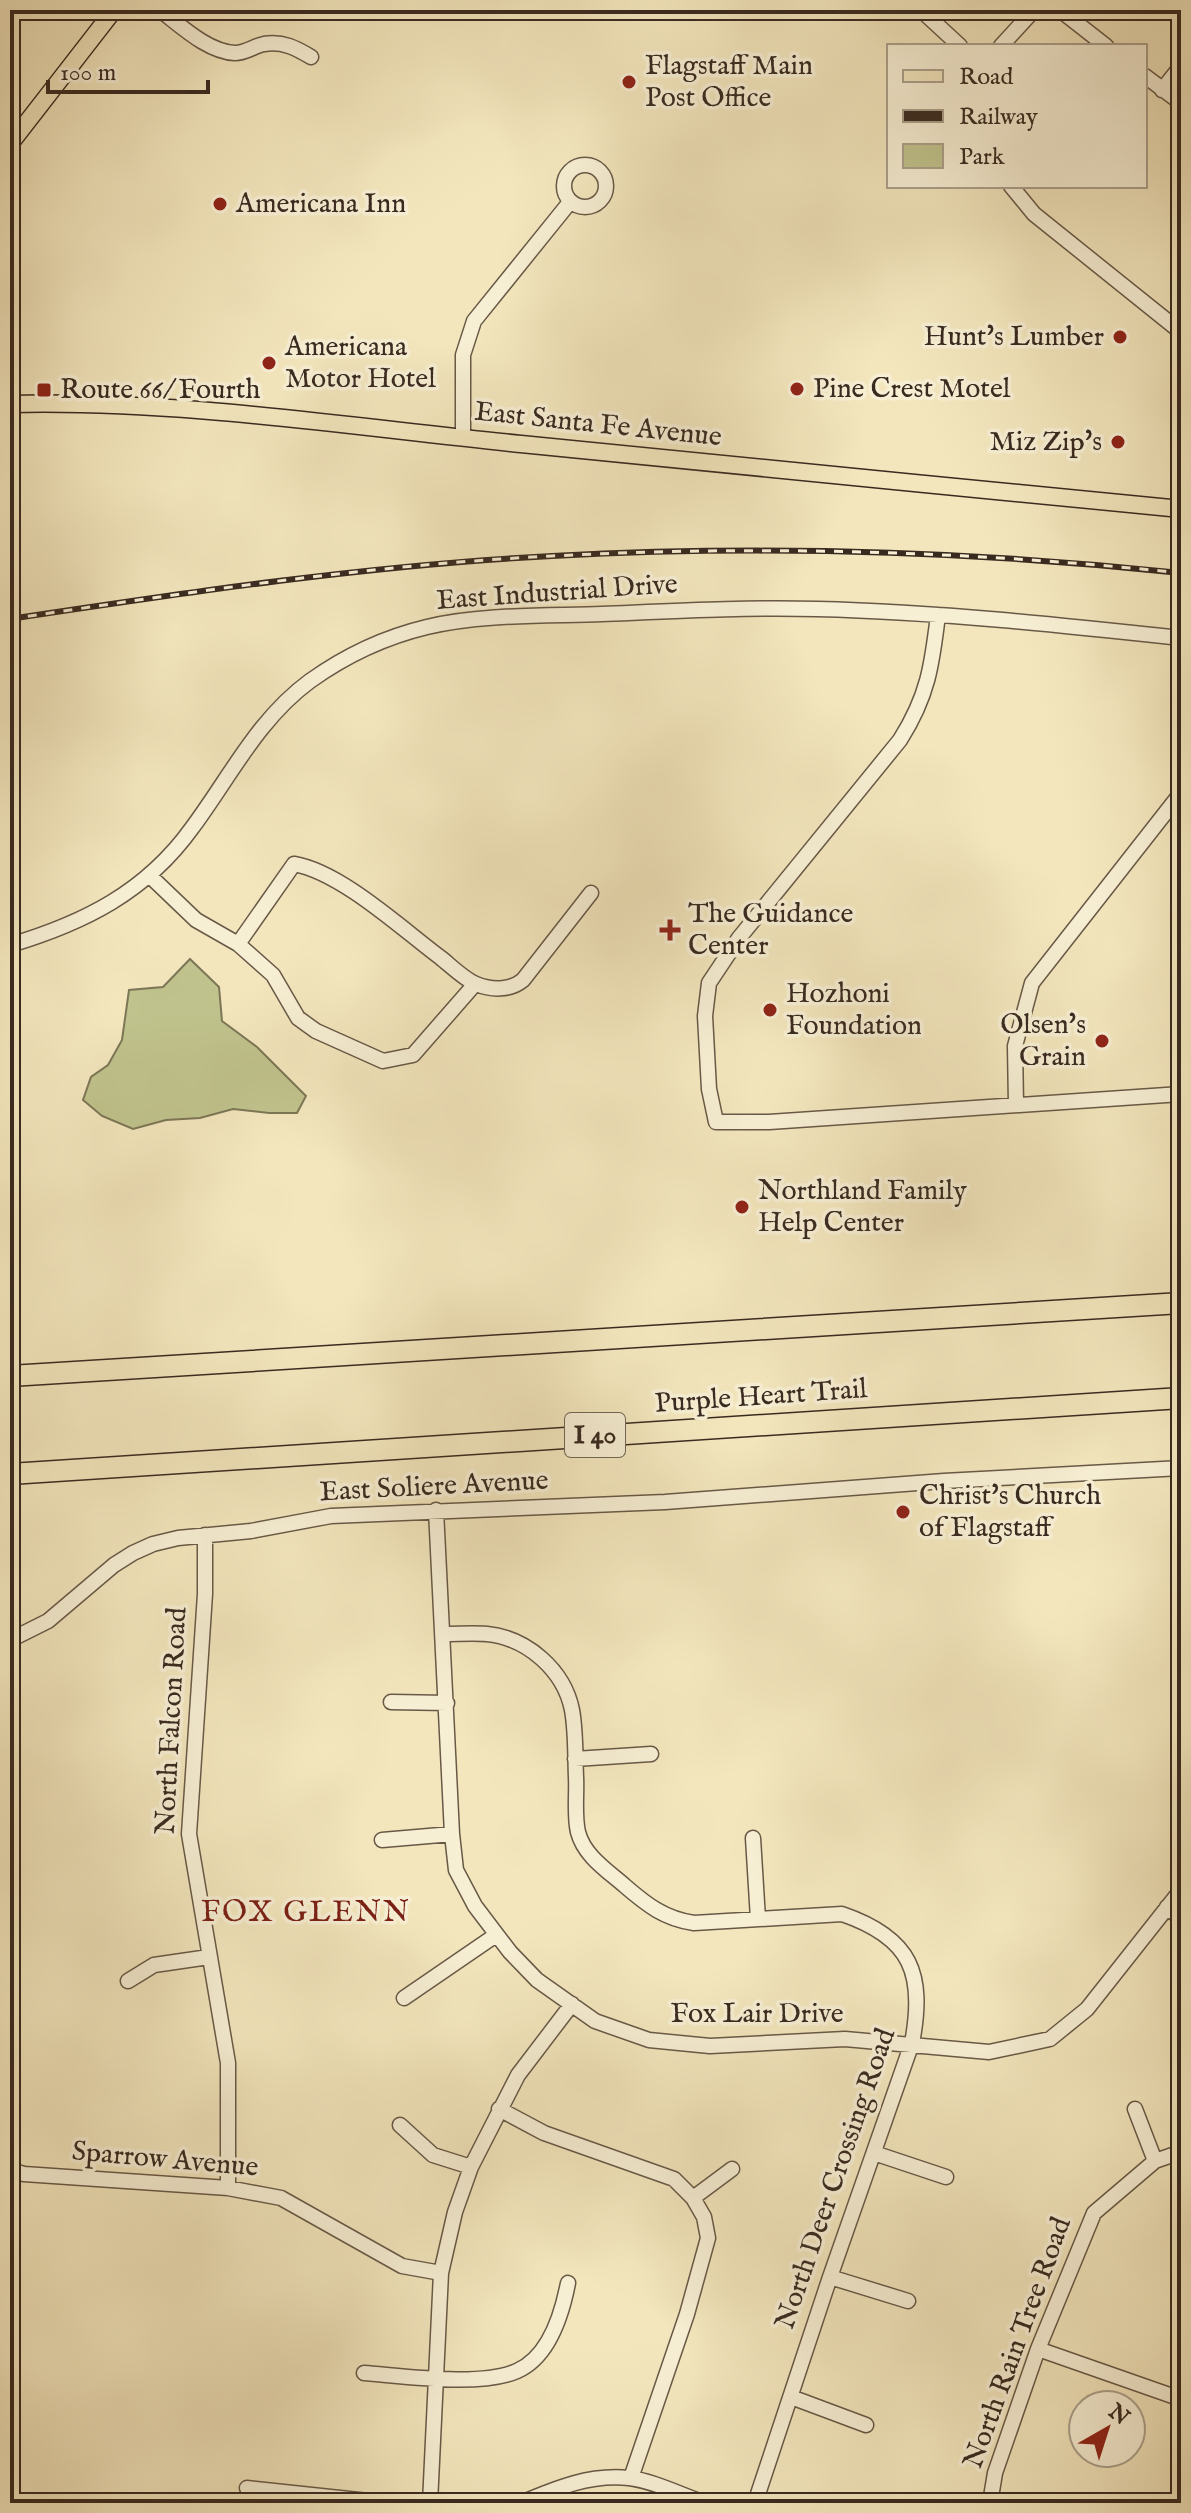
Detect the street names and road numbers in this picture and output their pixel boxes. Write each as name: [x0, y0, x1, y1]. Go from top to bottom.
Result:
street label: East Santa Fe Avenue: [473, 395, 723, 455]
street label: East Industrial Drive: [435, 567, 679, 619]
street label: Purple Heart Trail: [654, 1372, 869, 1422]
road number: I 40: [565, 1413, 625, 1457]
street label: East Soliere Avenue: [319, 1464, 549, 1510]
street label: North Falcon Road: [149, 1606, 195, 1836]
street label: Fox Lair Drive: [670, 1997, 844, 2032]
street label: North Deer Crossing Road: [768, 2024, 904, 2334]
street label: Sparrow Avenue: [70, 2134, 260, 2186]
street label: North Rain Tree Road: [956, 2213, 1080, 2473]

